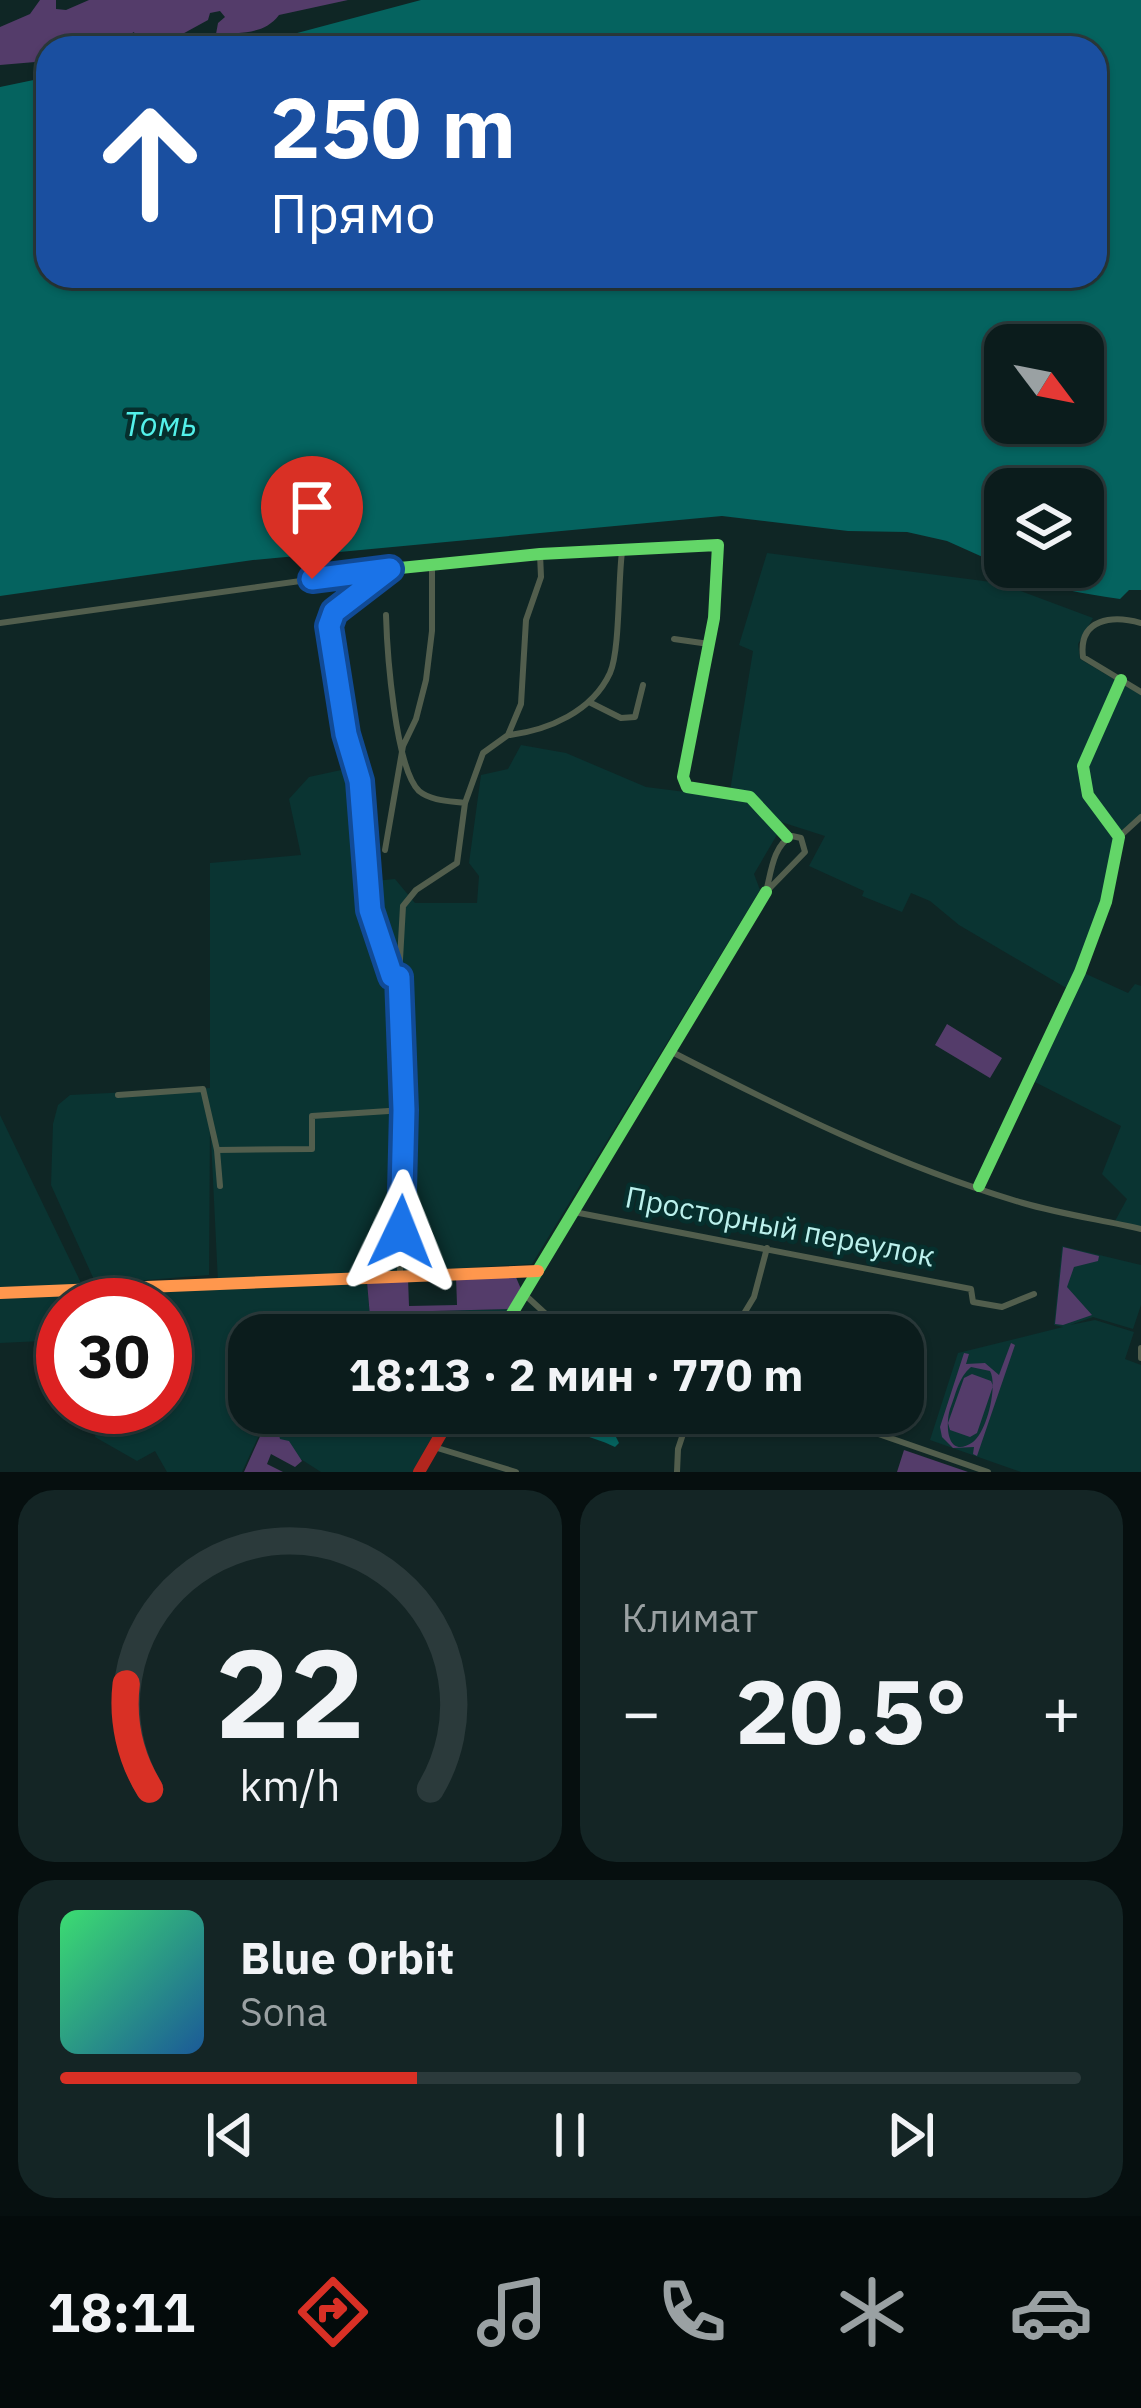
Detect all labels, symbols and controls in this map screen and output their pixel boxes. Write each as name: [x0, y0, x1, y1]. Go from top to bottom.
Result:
text: 250 m: [270, 72, 516, 181]
icon: ahead: [72, 84, 228, 240]
text: Прямо: [270, 178, 435, 248]
north arrow: [984, 324, 1104, 444]
map controls: [984, 324, 1104, 588]
water label: Томь: [123, 402, 197, 445]
pin: [261, 456, 363, 579]
button: layers: [984, 468, 1104, 588]
icon: arrive: [279, 474, 345, 540]
position arrow: [338, 1169, 464, 1295]
street label: Просторный переулок: [622, 1176, 938, 1275]
speed limit sign: 30: [36, 1278, 192, 1434]
text: 18:13 · 2 мин · 770 m: [349, 1345, 803, 1403]
text: Климат: [622, 1592, 758, 1643]
text: 22: [215, 1610, 365, 1772]
text: 20.5°: [735, 1652, 967, 1769]
text: −: [622, 1668, 661, 1754]
text: +: [1041, 1668, 1081, 1754]
text: km/h: [239, 1757, 340, 1813]
text: Blue Orbit: [240, 1928, 454, 1986]
text: Sona: [240, 1986, 327, 2037]
icon: previous: [197, 2102, 263, 2168]
icon: pause: [537, 2102, 603, 2168]
icon: next: [878, 2102, 944, 2168]
icon: directions: [291, 2270, 375, 2354]
icon: music: [470, 2270, 554, 2354]
icon: phone: [650, 2270, 734, 2354]
icon: climate: [830, 2270, 914, 2354]
icon: car: [1009, 2270, 1093, 2354]
text: 18:11: [48, 2277, 195, 2347]

